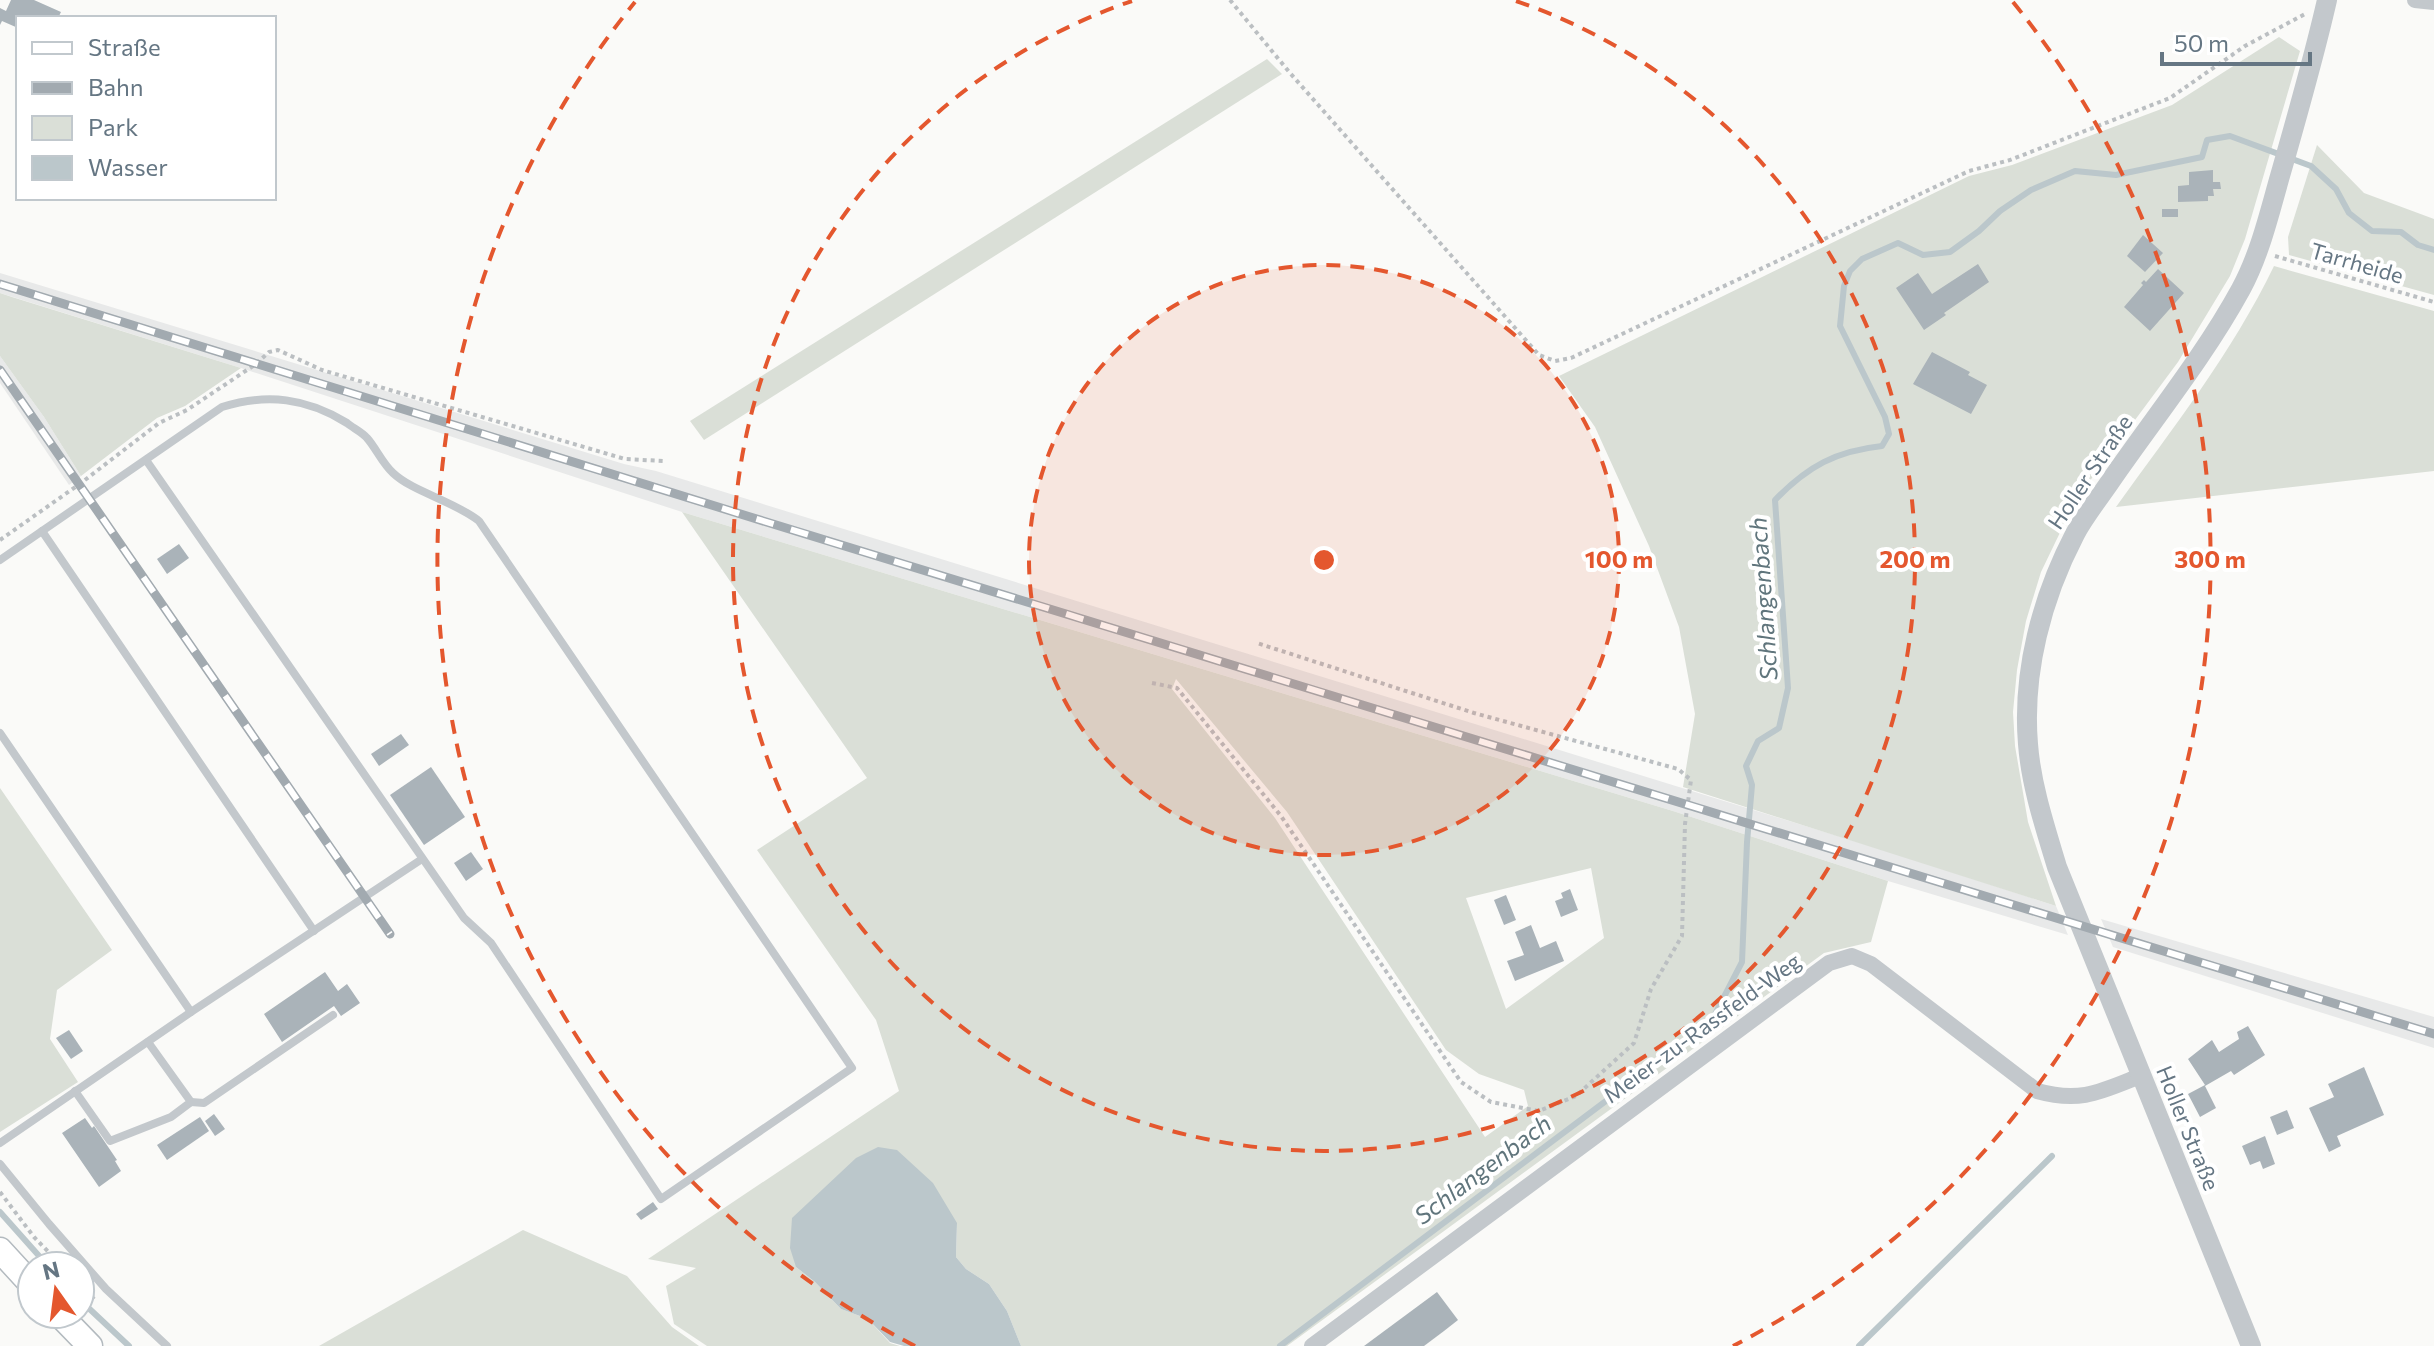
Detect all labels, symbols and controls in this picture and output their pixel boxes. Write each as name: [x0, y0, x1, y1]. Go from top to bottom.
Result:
legend: [16, 16, 276, 200]
scale bar: [2162, 16, 2310, 66]
text: 50 m: [2174, 28, 2229, 57]
text: Straße: [88, 32, 161, 61]
text: Bahn: [88, 72, 144, 101]
text: Park: [88, 112, 138, 141]
text: Wasser: [88, 152, 168, 181]
street label: Tarrheide: [2308, 236, 2407, 289]
street label: Holler Straße: [2041, 409, 2138, 534]
water label: Schlangenbach: [1742, 516, 1783, 682]
text: 100 m: [1585, 544, 1653, 573]
text: 200 m: [1880, 544, 1950, 573]
text: 300 m: [2174, 544, 2246, 573]
centre of rings: [1310, 546, 1338, 574]
street label: Meier-zu-Rassfeld-Weg: [1598, 947, 1806, 1108]
street label: Holler Straße: [2151, 1061, 2226, 1194]
water label: Schlangenbach: [1408, 1108, 1556, 1230]
north arrow: [16, 1250, 96, 1330]
text: N: [40, 1255, 62, 1285]

